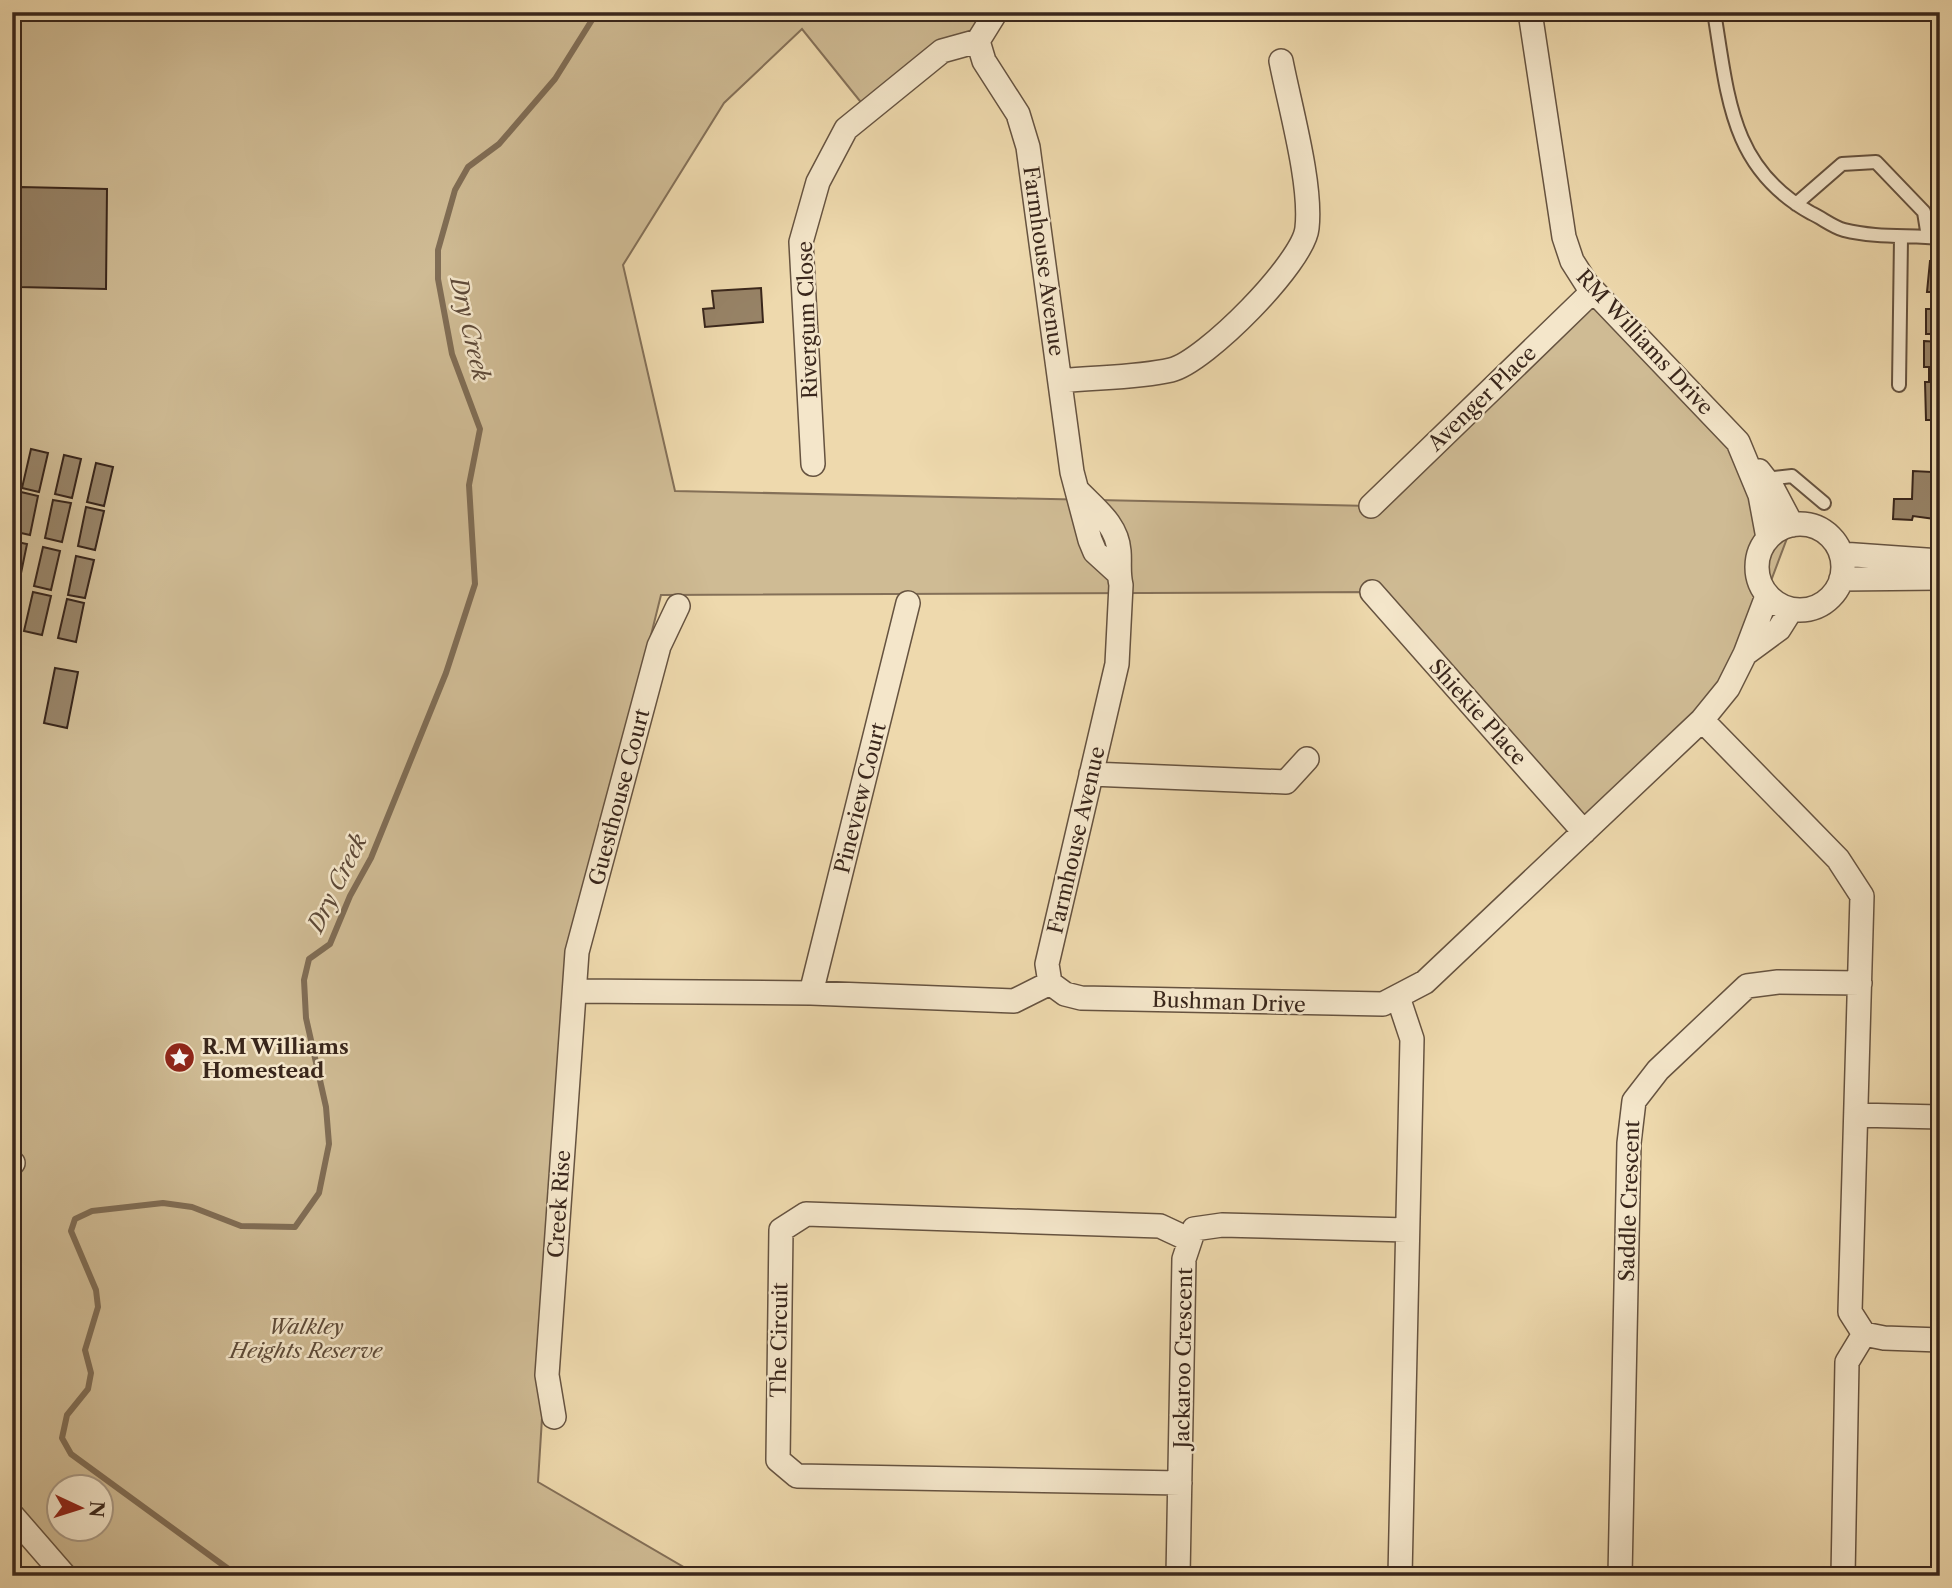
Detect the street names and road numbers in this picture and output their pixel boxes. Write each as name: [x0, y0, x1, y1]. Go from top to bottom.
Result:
street label: Farmhouse Avenue: [1018, 164, 1070, 358]
street label: Rivergum Close: [792, 241, 822, 399]
street label: RM Williams Drive: [1571, 264, 1719, 420]
street label: Avenger Place: [1422, 340, 1541, 457]
street label: Shiekie Place: [1424, 654, 1532, 770]
street label: Guesthouse Court: [583, 705, 655, 888]
street label: Pineview Court: [829, 719, 891, 876]
street label: Farmhouse Avenue: [1042, 744, 1110, 936]
street label: Bushman Drive: [1152, 987, 1306, 1017]
street label: Saddle Crescent: [1614, 1119, 1644, 1282]
street label: Creek Rise: [543, 1149, 575, 1259]
street label: Jackaroo Crescent: [1169, 1267, 1197, 1452]
street label: The Circuit: [765, 1282, 793, 1398]

